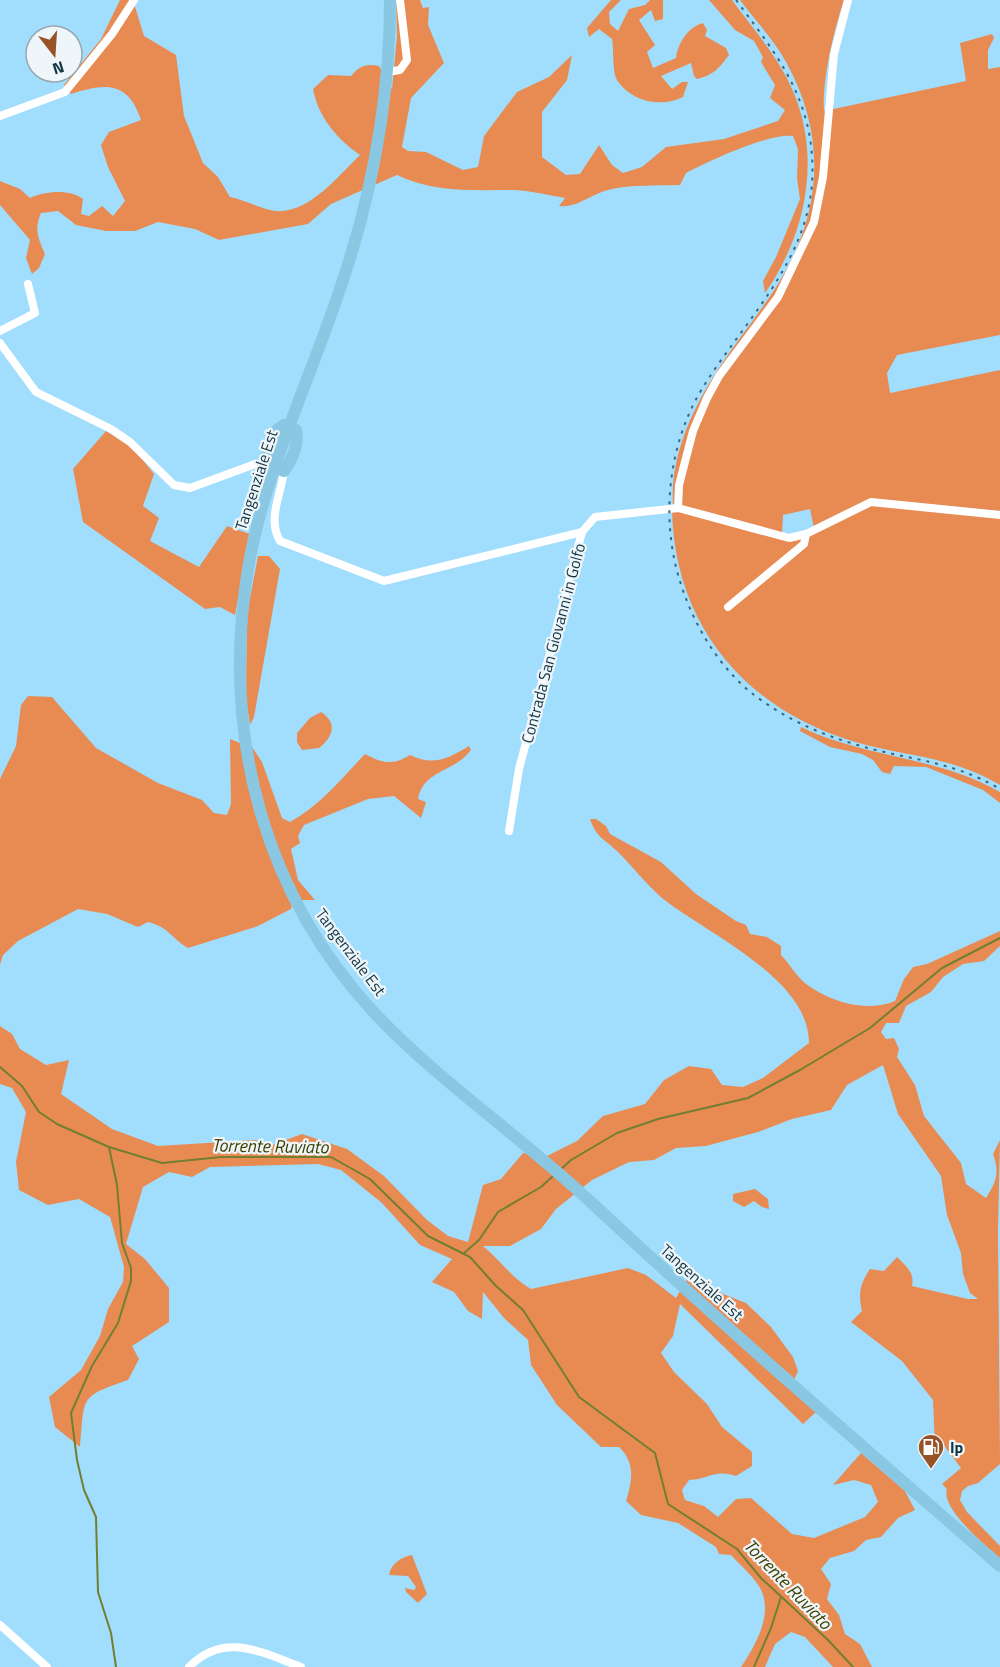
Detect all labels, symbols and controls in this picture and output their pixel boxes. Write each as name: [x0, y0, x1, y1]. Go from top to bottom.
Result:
north arrow: [24, 24, 84, 84]
text: N: [50, 55, 67, 81]
street label: Tangenziale Est: [228, 426, 284, 533]
street label: Contrada San Giovanni in Golfo: [515, 540, 591, 746]
street label: Tangenziale Est: [310, 903, 392, 1001]
water label: Torrente Ruviato: [211, 1131, 330, 1161]
street label: Tangenziale Est: [655, 1238, 749, 1326]
fuel station icon: Ip: [916, 1432, 946, 1470]
place label: Ip: [950, 1435, 964, 1459]
water label: Torrente Ruviato: [738, 1533, 839, 1636]

